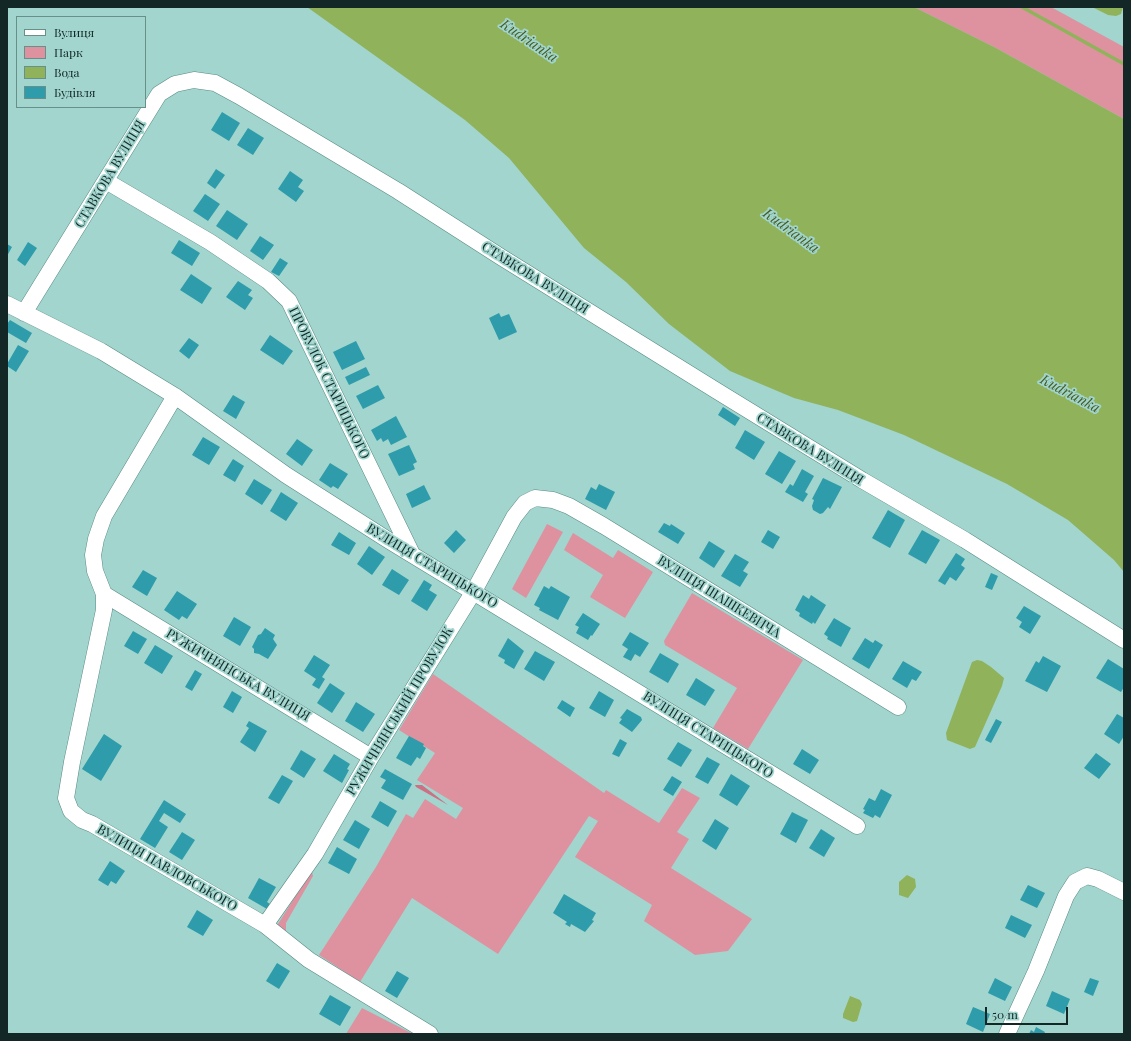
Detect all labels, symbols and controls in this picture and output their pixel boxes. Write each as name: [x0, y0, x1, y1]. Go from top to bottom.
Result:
legend: [16, 16, 146, 108]
water label: Kudrianka: [497, 16, 561, 66]
text: Вулиця: [54, 24, 94, 40]
text: Парк: [54, 44, 83, 60]
text: Вода: [54, 64, 80, 80]
text: Будівля: [54, 84, 96, 100]
street label: СТАВКОВА ВУЛИЦЯ: [72, 117, 148, 231]
water label: Kudrianka: [760, 205, 822, 257]
street label: СТАВКОВА ВУЛИЦЯ: [479, 239, 591, 317]
street label: ПРОВУЛОК СТАРИЦЬКОГО: [285, 305, 373, 461]
water label: Kudrianka: [1037, 371, 1103, 417]
street label: СТАВКОВА ВУЛИЦЯ: [754, 410, 866, 488]
street label: ВУЛИЦЯ СТАРИЦЬКОГО: [364, 521, 500, 611]
street label: ВУЛИЦЯ ШАШКЕВИЧА: [655, 553, 783, 641]
street label: РУЖИЧНЯНСЬКИЙ ПРОВУЛОК: [343, 624, 457, 798]
street label: РУЖИЧНЯНСЬКА ВУЛИЦЯ: [163, 626, 313, 724]
street label: ВУЛИЦЯ СТАРИЦЬКОГО: [640, 689, 776, 781]
street label: ВУЛИЦЯ ПАВЛОВСЬКОГО: [94, 821, 240, 915]
scale bar: [987, 999, 1070, 1025]
text: 50 m: [992, 1006, 1018, 1022]

